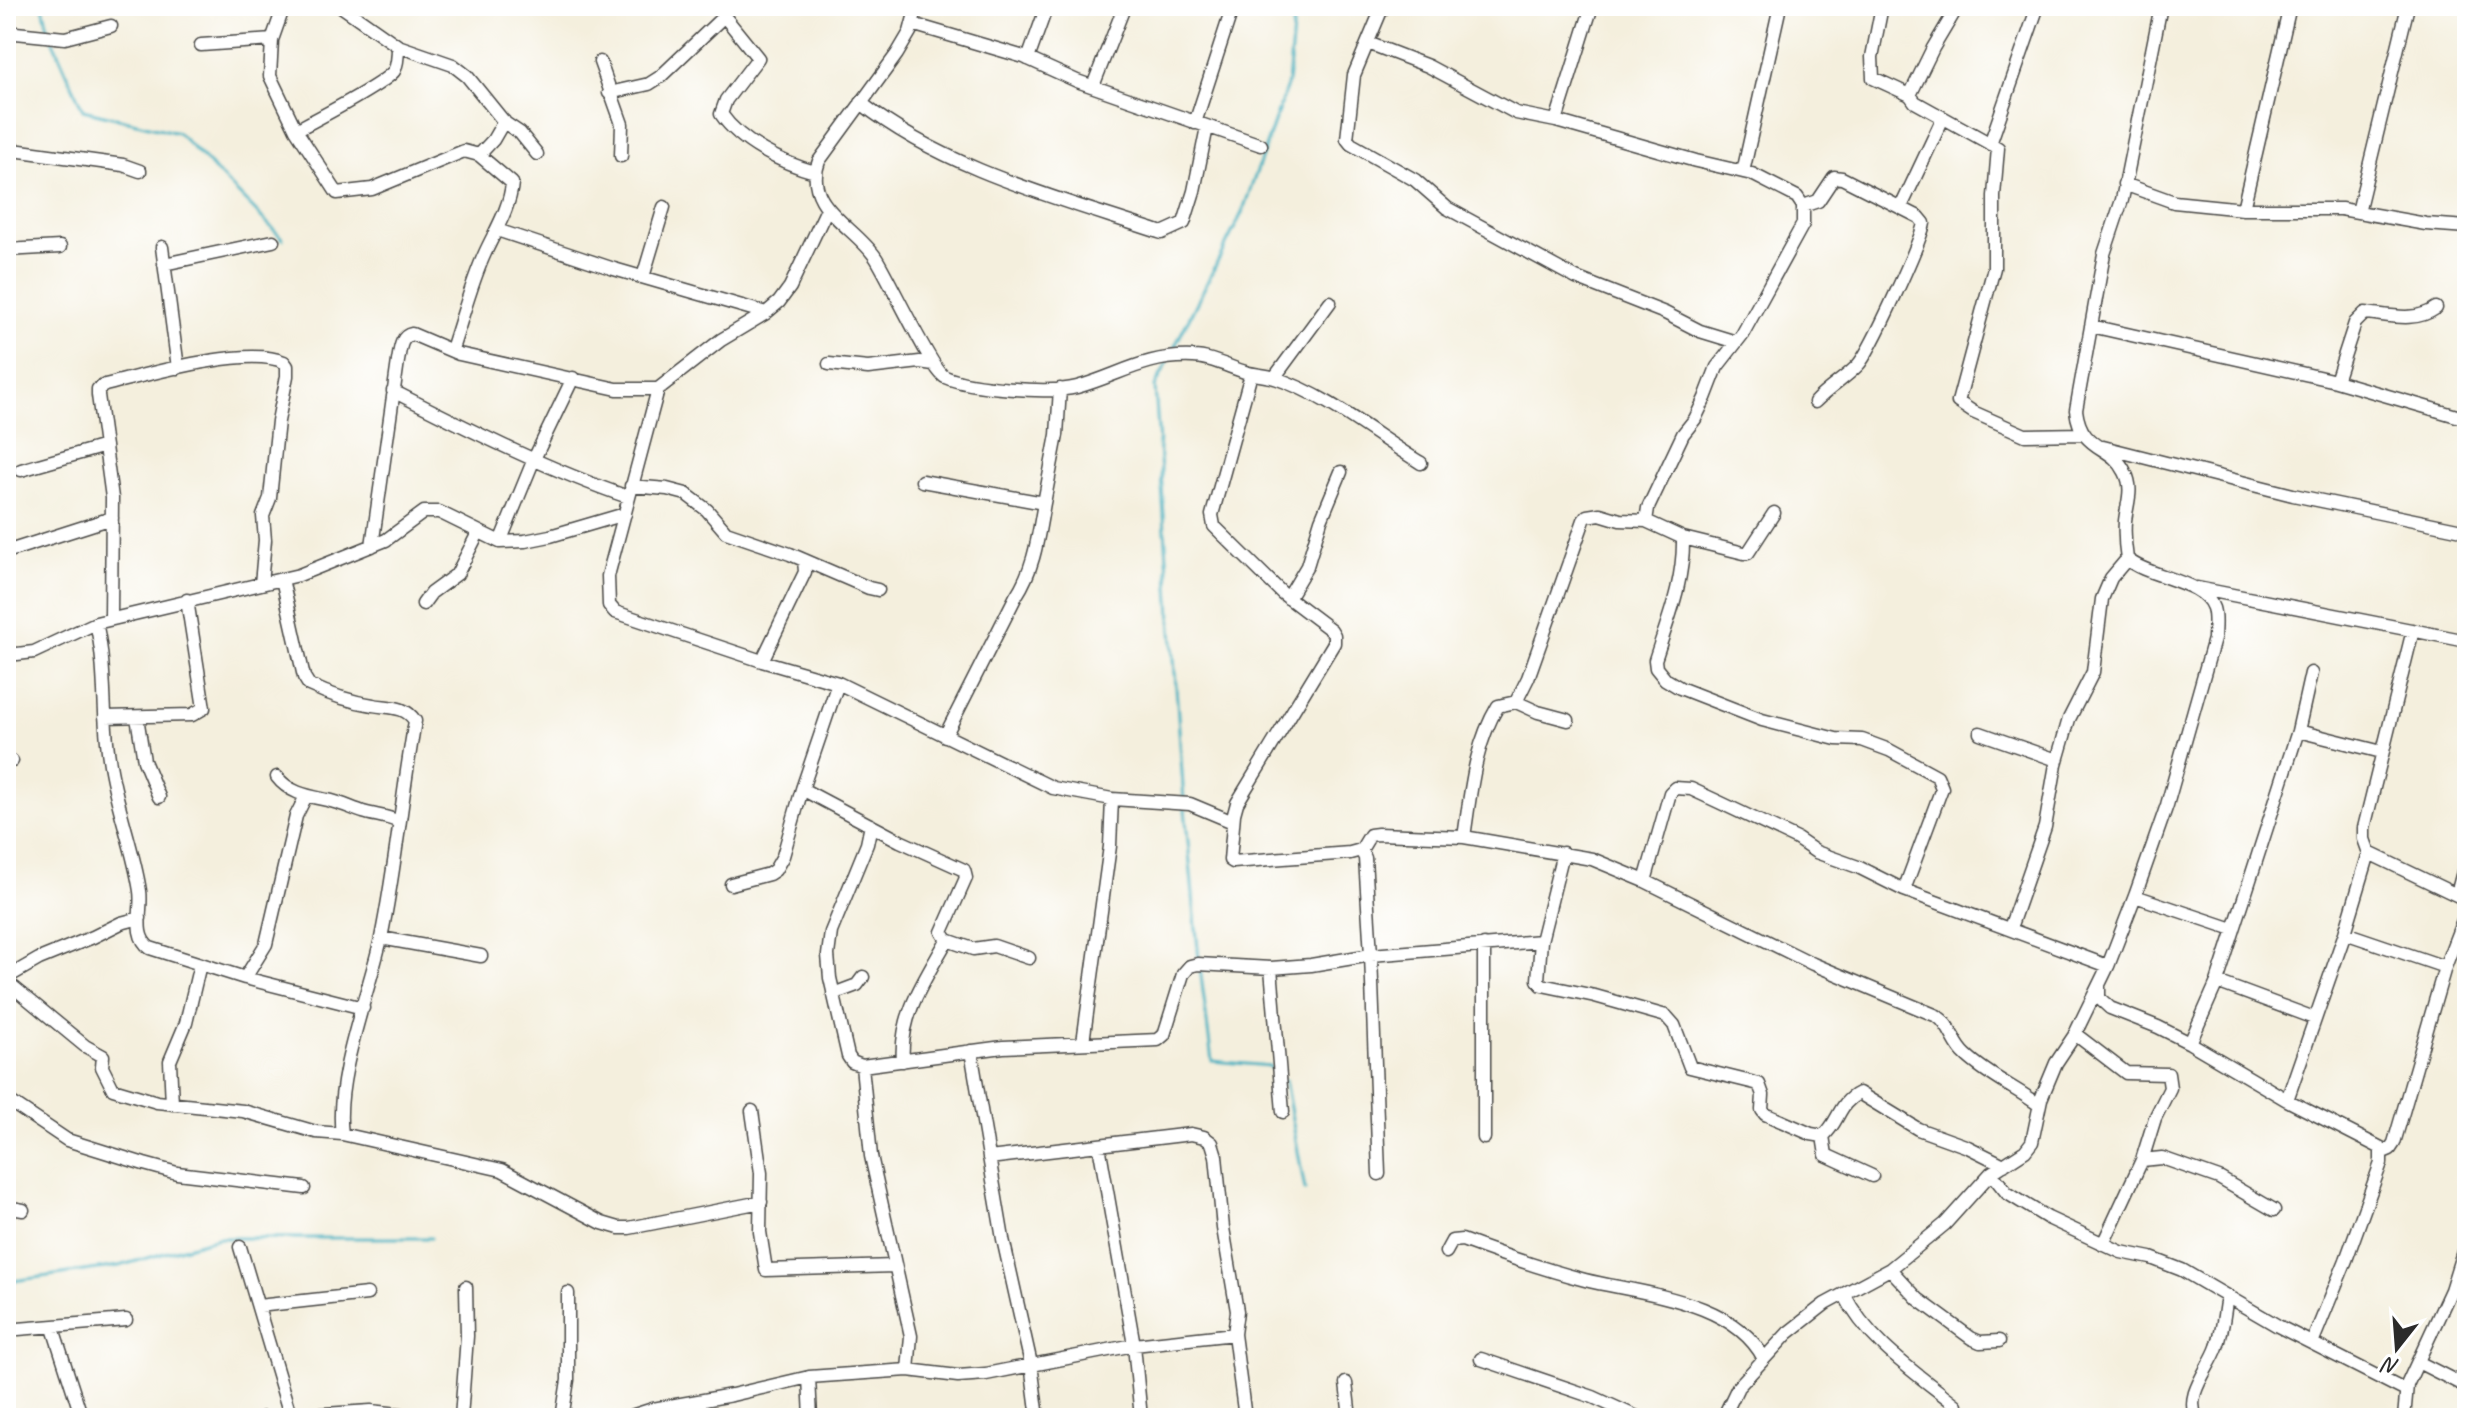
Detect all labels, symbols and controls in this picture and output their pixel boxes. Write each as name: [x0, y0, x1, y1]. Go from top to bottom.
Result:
north arrow: [2357, 1308, 2437, 1388]
text: N: [2378, 1350, 2402, 1382]

